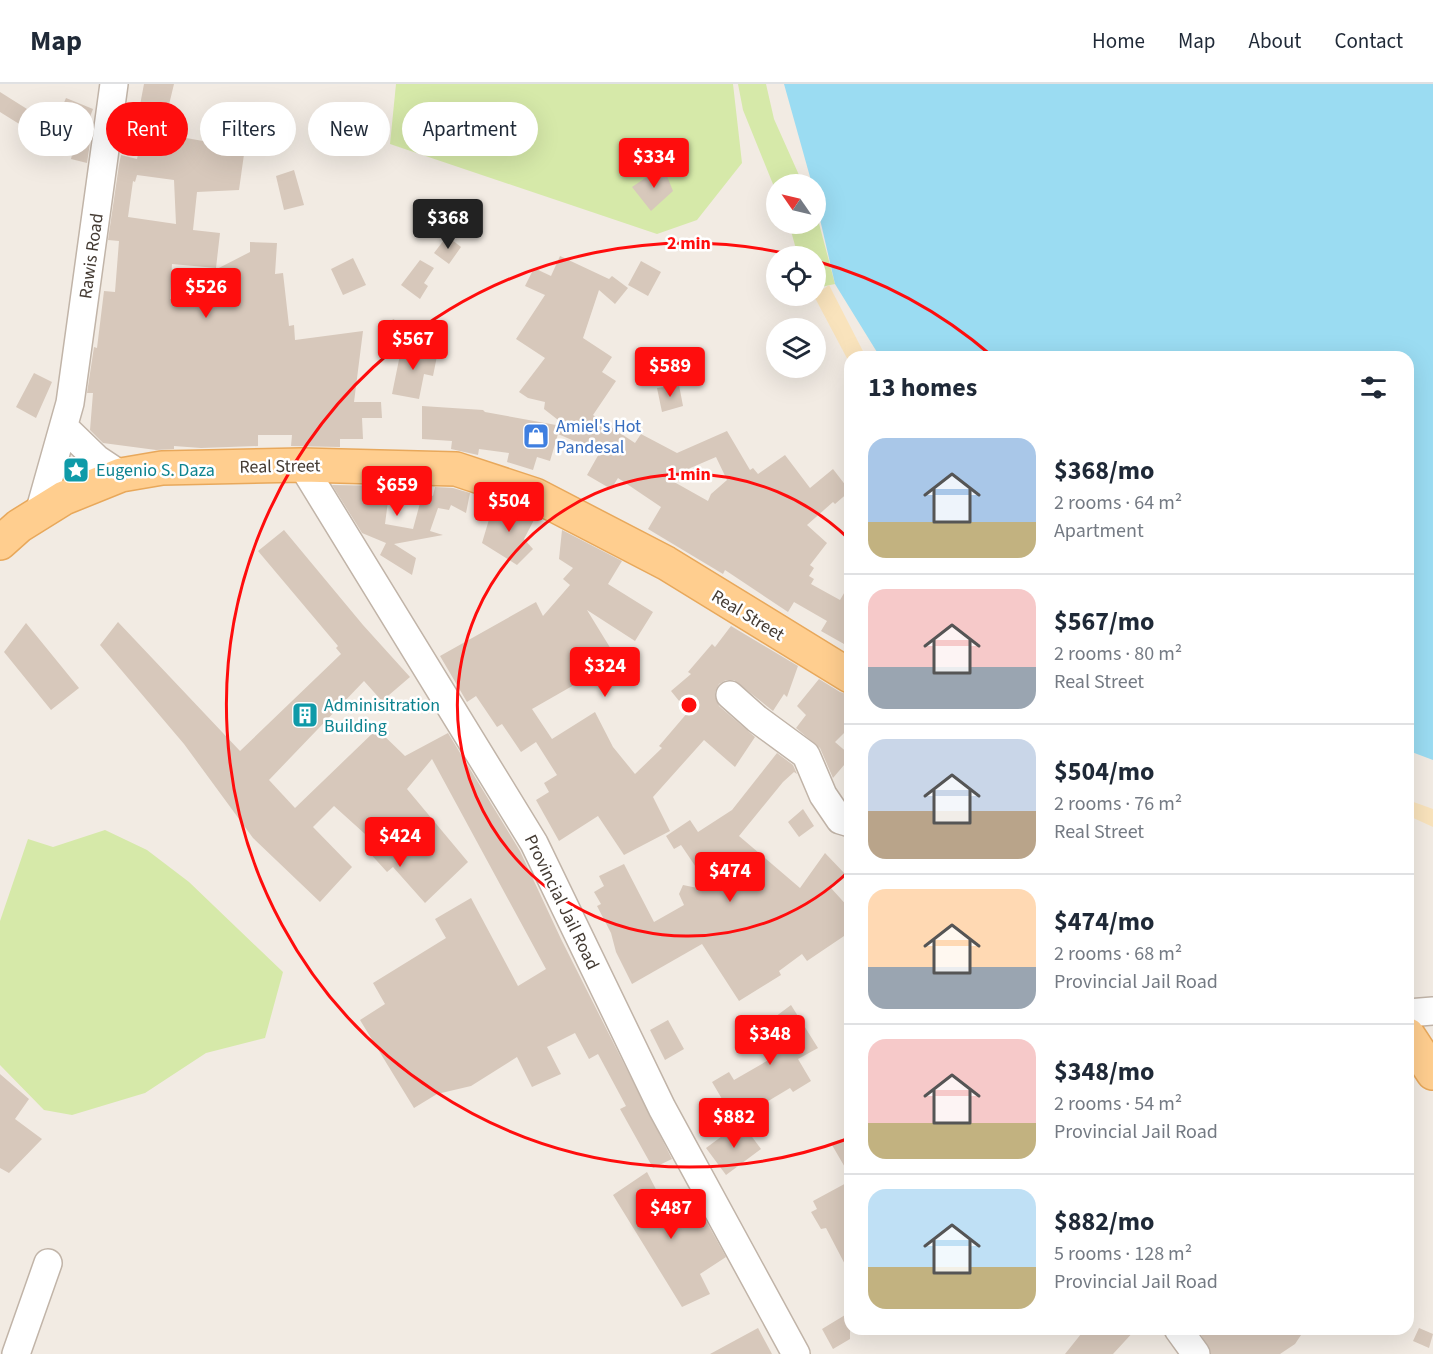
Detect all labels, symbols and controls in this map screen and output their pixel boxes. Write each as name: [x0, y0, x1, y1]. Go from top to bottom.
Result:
text: Map: [30, 21, 82, 61]
text: Home: [1092, 26, 1145, 56]
text: Map: [1178, 26, 1216, 56]
text: About: [1249, 26, 1301, 56]
text: Contact: [1334, 26, 1403, 56]
chip: Buy: [18, 102, 94, 156]
chip: Rent: [106, 102, 188, 156]
chip: Filters: [200, 102, 296, 156]
chip: New: [308, 102, 390, 156]
chip: Apartment: [402, 102, 538, 156]
pin: $334: [618, 138, 690, 189]
text: $334: [633, 143, 675, 171]
north arrow: [766, 174, 826, 234]
map controls: [766, 174, 826, 378]
pin: $368: [412, 199, 484, 250]
text: $368: [427, 204, 469, 232]
street label: Rawis Road: [73, 212, 110, 301]
text: 2 min: [667, 231, 711, 256]
button: locate: [766, 246, 826, 306]
pin: $526: [170, 268, 242, 319]
text: $526: [185, 273, 227, 301]
button: layers: [766, 318, 826, 378]
pin: $567: [377, 320, 449, 371]
text: $567: [392, 325, 434, 353]
pin: $589: [634, 347, 706, 398]
text: $589: [649, 352, 691, 380]
text: 13 homes: [868, 369, 977, 406]
icon: filters: [1357, 371, 1390, 404]
place label: Amiel's Hot Pandesal: [556, 414, 641, 460]
shop icon: Amiel's Hot Pandesal: [521, 421, 551, 451]
text: $368/mo: [1054, 452, 1154, 489]
street label: Real Street: [239, 453, 321, 480]
place icon: Eugenio S. Daza: [61, 455, 91, 485]
place label: Eugenio S. Daza: [96, 458, 215, 483]
text: 1 min: [667, 462, 711, 487]
icon: home: [916, 462, 988, 534]
pin: $659: [361, 466, 433, 517]
text: $659: [376, 471, 418, 499]
pin: $504: [473, 482, 545, 533]
text: $504: [488, 487, 530, 515]
text: 2 rooms · 64 m²: [1054, 489, 1182, 517]
text: Apartment: [1054, 517, 1144, 545]
street label: Real Street: [707, 584, 789, 647]
text: $567/mo: [1054, 603, 1154, 640]
icon: home: [916, 613, 988, 685]
text: 2 rooms · 80 m²: [1054, 640, 1182, 668]
pin: $324: [569, 647, 641, 698]
text: $324: [584, 652, 626, 680]
text: Real Street: [1054, 668, 1144, 696]
place label: Adminisitration Building: [324, 693, 440, 739]
centre of rings: [679, 695, 699, 715]
building icon: Adminisitration Building: [290, 700, 320, 730]
text: $504/mo: [1054, 753, 1154, 790]
icon: home: [916, 763, 988, 835]
text: 2 rooms · 76 m²: [1054, 790, 1182, 818]
pin: $424: [364, 817, 436, 868]
text: Real Street: [1054, 818, 1144, 846]
text: $424: [379, 822, 421, 850]
street label: Provincial Jail Road: [518, 830, 605, 974]
pin: $474: [694, 852, 766, 903]
text: $474: [709, 857, 751, 885]
text: $474/mo: [1054, 903, 1154, 940]
icon: home: [916, 913, 988, 985]
text: 2 rooms · 68 m²: [1054, 940, 1182, 968]
text: Provincial Jail Road: [1054, 968, 1218, 996]
pin: $348: [734, 1015, 806, 1066]
text: $348: [749, 1020, 791, 1048]
text: $348/mo: [1054, 1053, 1154, 1090]
icon: home: [916, 1063, 988, 1135]
text: 2 rooms · 54 m²: [1054, 1090, 1182, 1118]
pin: $882: [698, 1098, 770, 1149]
text: $882: [713, 1103, 755, 1131]
text: Provincial Jail Road: [1054, 1118, 1218, 1146]
pin: $487: [635, 1189, 707, 1240]
text: $487: [650, 1194, 692, 1222]
text: $882/mo: [1054, 1203, 1154, 1240]
icon: home: [916, 1213, 988, 1285]
text: 5 rooms · 128 m²: [1054, 1240, 1192, 1268]
text: Provincial Jail Road: [1054, 1268, 1218, 1296]

